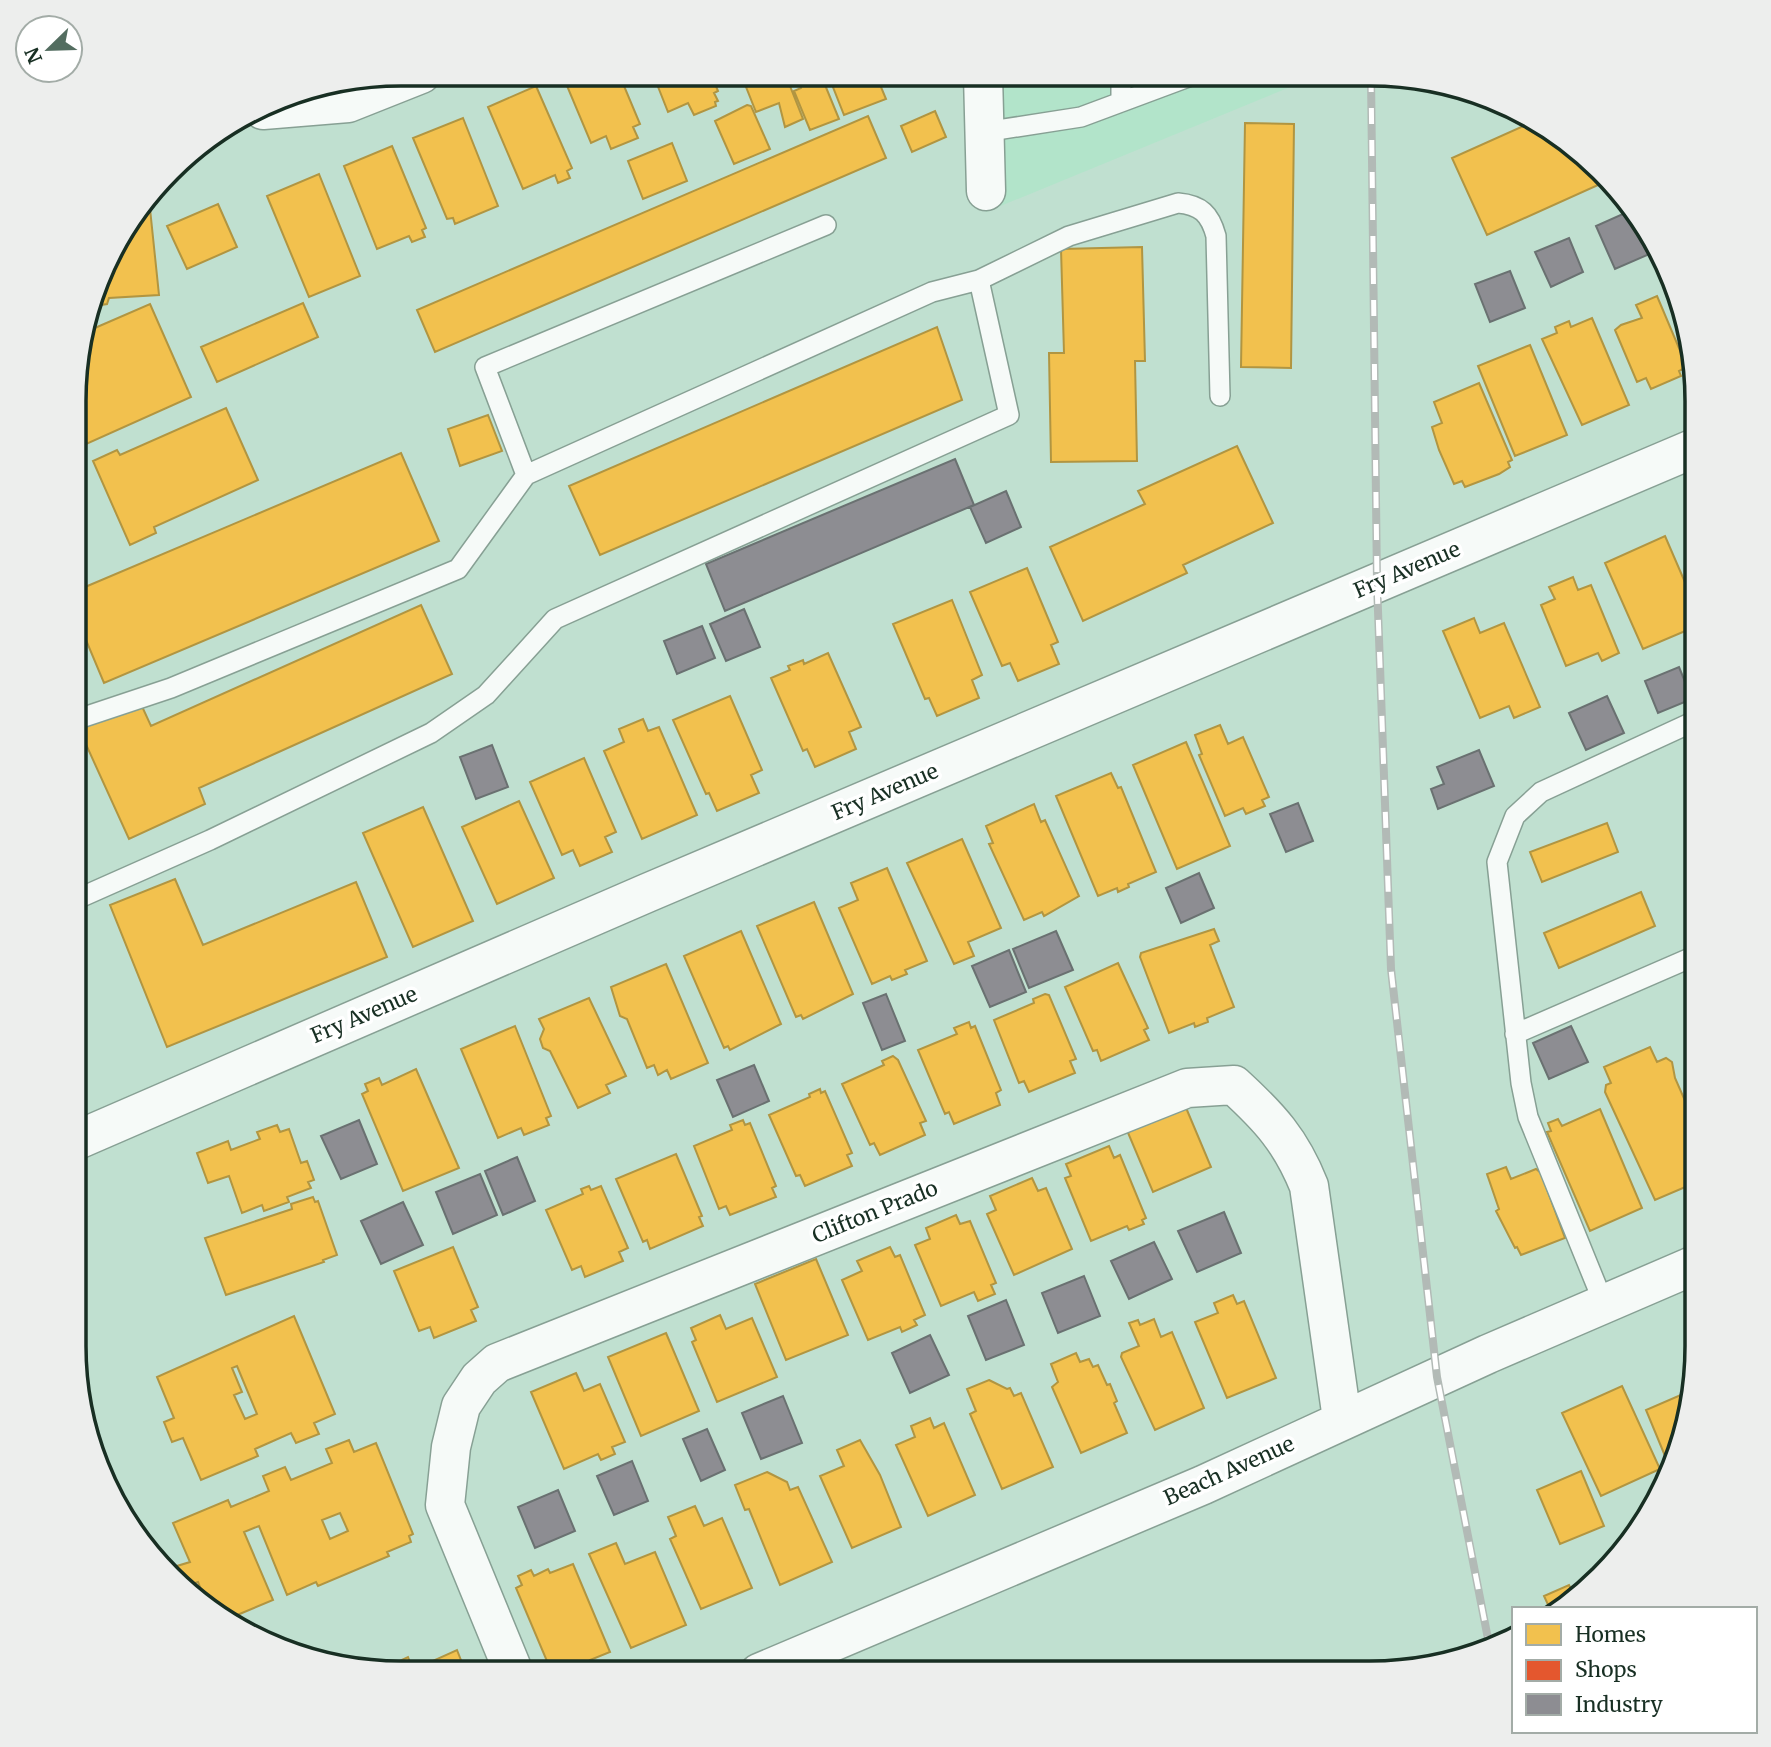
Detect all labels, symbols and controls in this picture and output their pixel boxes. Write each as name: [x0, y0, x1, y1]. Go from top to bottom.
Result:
north arrow: [14, 14, 84, 84]
text: N: [19, 44, 47, 67]
street label: Fry Avenue: [1350, 535, 1464, 604]
street label: Fry Avenue: [828, 757, 942, 826]
street label: Fry Avenue: [307, 980, 421, 1049]
street label: Clifton Prado: [808, 1174, 942, 1249]
street label: Beach Avenue: [1159, 1430, 1298, 1511]
legend: [1512, 1607, 1757, 1733]
text: Homes: [1575, 1621, 1646, 1648]
text: Shops: [1575, 1656, 1637, 1683]
text: Industry: [1575, 1691, 1664, 1718]

